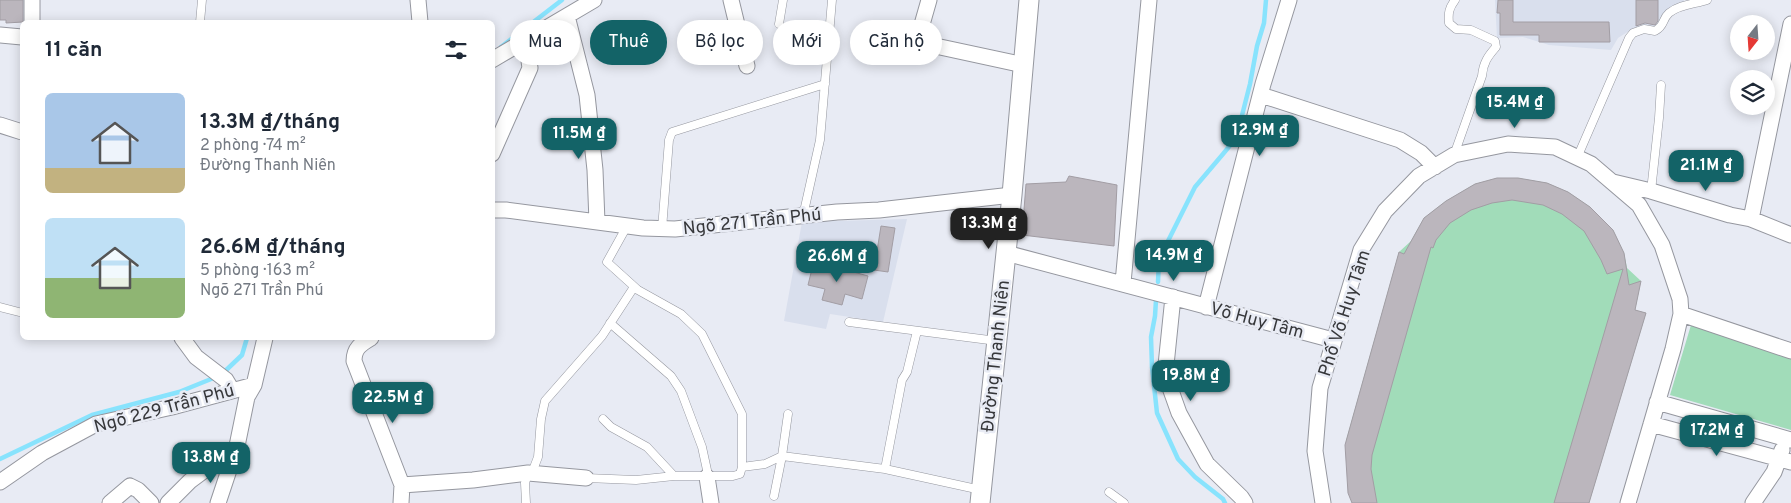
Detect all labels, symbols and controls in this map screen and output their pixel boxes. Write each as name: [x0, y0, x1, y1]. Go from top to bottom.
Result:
north arrow: [1730, 15, 1775, 60]
map controls: [1730, 15, 1775, 115]
chip: Mua: [510, 20, 580, 65]
chip: Thuê: [590, 20, 667, 65]
chip: Bộ lọc: [677, 20, 763, 65]
chip: Mới: [773, 20, 840, 65]
chip: Căn hộ: [850, 20, 942, 65]
icon: filters: [442, 36, 470, 64]
text: 11 căn: [45, 37, 102, 64]
button: layers: [1730, 70, 1775, 115]
pin: 15.4M ₫: [1469, 86, 1561, 129]
text: 15.4M ₫: [1487, 93, 1543, 113]
text: 13.3M ₫/tháng: [200, 109, 340, 136]
icon: home: [85, 113, 145, 173]
pin: 12.9M ₫: [1214, 114, 1306, 157]
pin: 11.5M ₫: [533, 118, 625, 160]
text: 12.9M ₫: [1232, 121, 1288, 141]
text: 11.5M ₫: [553, 124, 605, 144]
text: 2 phòng · 74 m²: [200, 136, 306, 156]
pin: 21.1M ₫: [1660, 150, 1752, 192]
text: Đường Thanh Niên: [200, 156, 336, 176]
text: 21.1M ₫: [1680, 156, 1732, 176]
street label: Ngõ 271 Trần Phú: [682, 203, 822, 241]
pin: 13.3M ₫: [943, 208, 1035, 250]
text: 13.3M ₫: [961, 214, 1017, 234]
text: 26.6M ₫/tháng: [200, 234, 346, 261]
icon: home: [85, 238, 145, 298]
pin: 26.6M ₫: [791, 240, 883, 283]
pin: 14.9M ₫: [1128, 240, 1220, 282]
text: 14.9M ₫: [1146, 246, 1202, 266]
text: 26.6M ₫: [807, 247, 867, 267]
street label: Phố Võ Huy Tâm: [1313, 247, 1377, 380]
text: 5 phòng · 163 m²: [200, 261, 315, 281]
street label: Đường Thanh Niên: [977, 279, 1016, 433]
text: Ngõ 271 Trần Phú: [200, 281, 324, 301]
street label: Võ Huy Tâm: [1207, 298, 1306, 345]
pin: 19.8M ₫: [1145, 360, 1237, 402]
text: 19.8M ₫: [1163, 366, 1219, 386]
street label: Ngõ 229 Trần Phú: [91, 379, 237, 439]
pin: 22.5M ₫: [347, 382, 439, 424]
text: 22.5M ₫: [363, 388, 423, 408]
pin: 17.2M ₫: [1671, 414, 1763, 457]
text: 17.2M ₫: [1691, 421, 1743, 441]
pin: 13.8M ₫: [165, 442, 257, 484]
text: 13.8M ₫: [183, 448, 239, 468]

